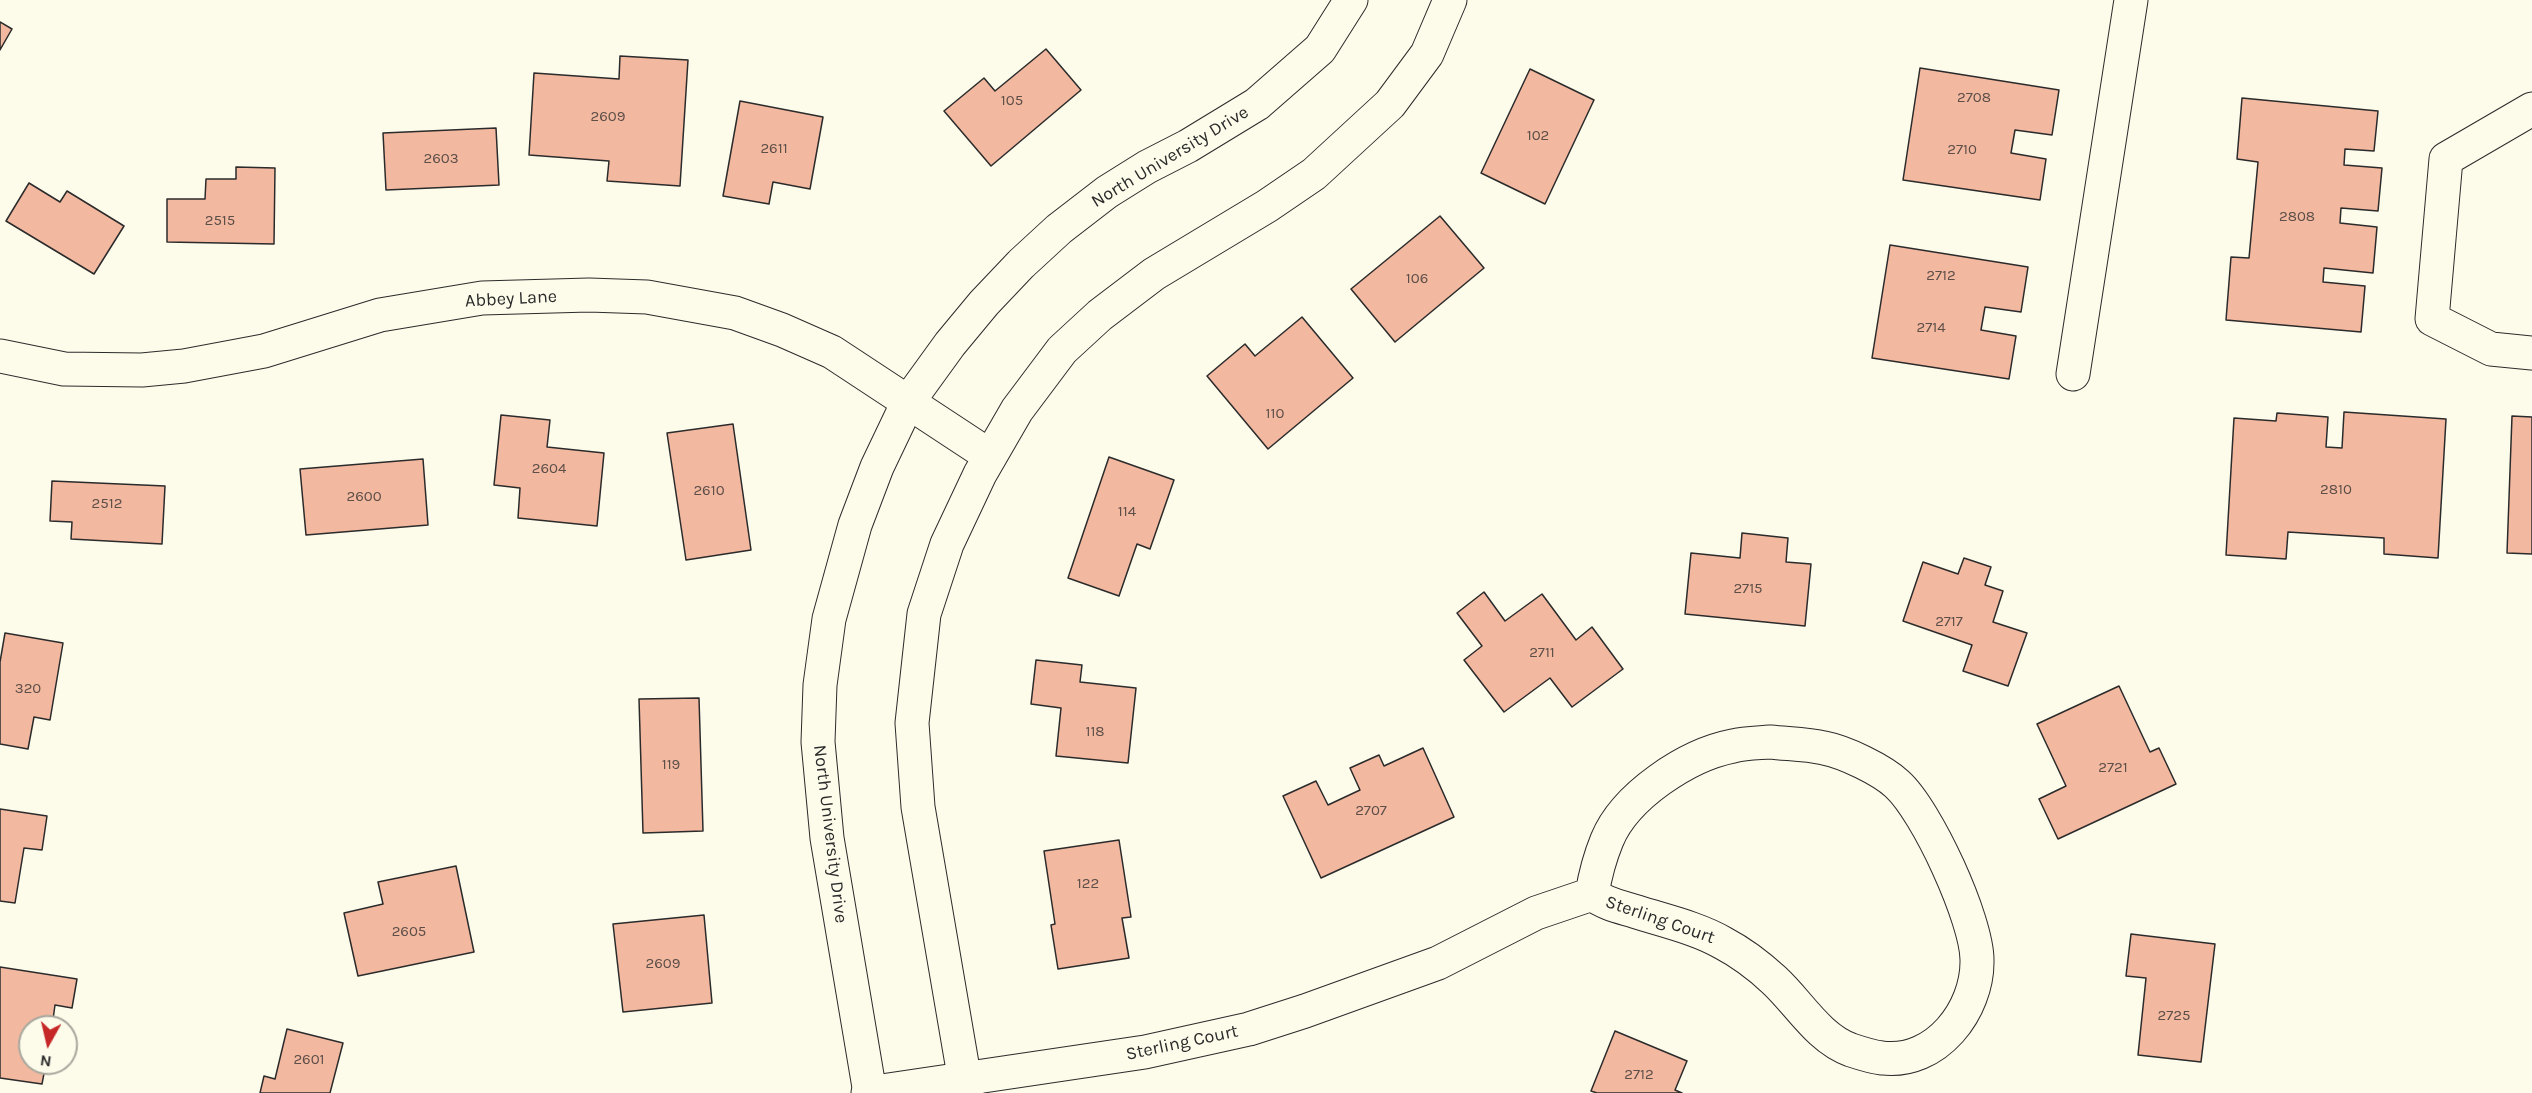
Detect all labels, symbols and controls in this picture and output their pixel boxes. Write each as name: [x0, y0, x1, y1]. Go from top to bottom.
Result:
house number: 2708: [1957, 89, 1991, 107]
house number: 105: [1001, 92, 1023, 110]
street label: North University Drive: [1087, 101, 1253, 213]
house number: 2609: [591, 108, 625, 126]
house number: 102: [1527, 127, 1549, 145]
house number: 2611: [760, 140, 788, 158]
house number: 2710: [1947, 141, 1977, 159]
house number: 2603: [423, 150, 459, 168]
house number: 2808: [2279, 208, 2315, 226]
house number: 2515: [205, 212, 235, 230]
house number: 2712: [1926, 267, 1956, 285]
house number: 106: [1406, 270, 1428, 288]
street label: Abbey Lane: [464, 286, 558, 312]
house number: 2714: [1916, 319, 1946, 337]
house number: 110: [1266, 405, 1284, 423]
house number: 2604: [532, 460, 566, 478]
house number: 2810: [2320, 481, 2352, 499]
house number: 2610: [693, 482, 725, 500]
house number: 2600: [346, 488, 382, 506]
house number: 2512: [92, 495, 122, 513]
house number: 114: [1118, 503, 1136, 521]
house number: 2715: [1733, 580, 1763, 598]
house number: 2717: [1935, 613, 1963, 631]
house number: 2711: [1529, 644, 1555, 662]
house number: 320: [15, 680, 41, 698]
house number: 118: [1085, 723, 1105, 741]
street label: North University Drive: [808, 744, 852, 924]
house number: 119: [662, 756, 680, 774]
house number: 2721: [2098, 759, 2128, 777]
house number: 2707: [1355, 802, 1387, 820]
house number: 122: [1077, 875, 1099, 893]
street label: Sterling Court: [1603, 891, 1717, 949]
house number: 2605: [392, 923, 426, 941]
house number: 2609: [646, 955, 680, 973]
house number: 2725: [2158, 1007, 2190, 1025]
north arrow: [18, 1015, 78, 1075]
street label: Sterling Court: [1124, 1021, 1240, 1065]
text: N: [39, 1051, 53, 1072]
house number: 2601: [293, 1051, 325, 1069]
house number: 2712: [1624, 1066, 1654, 1084]

